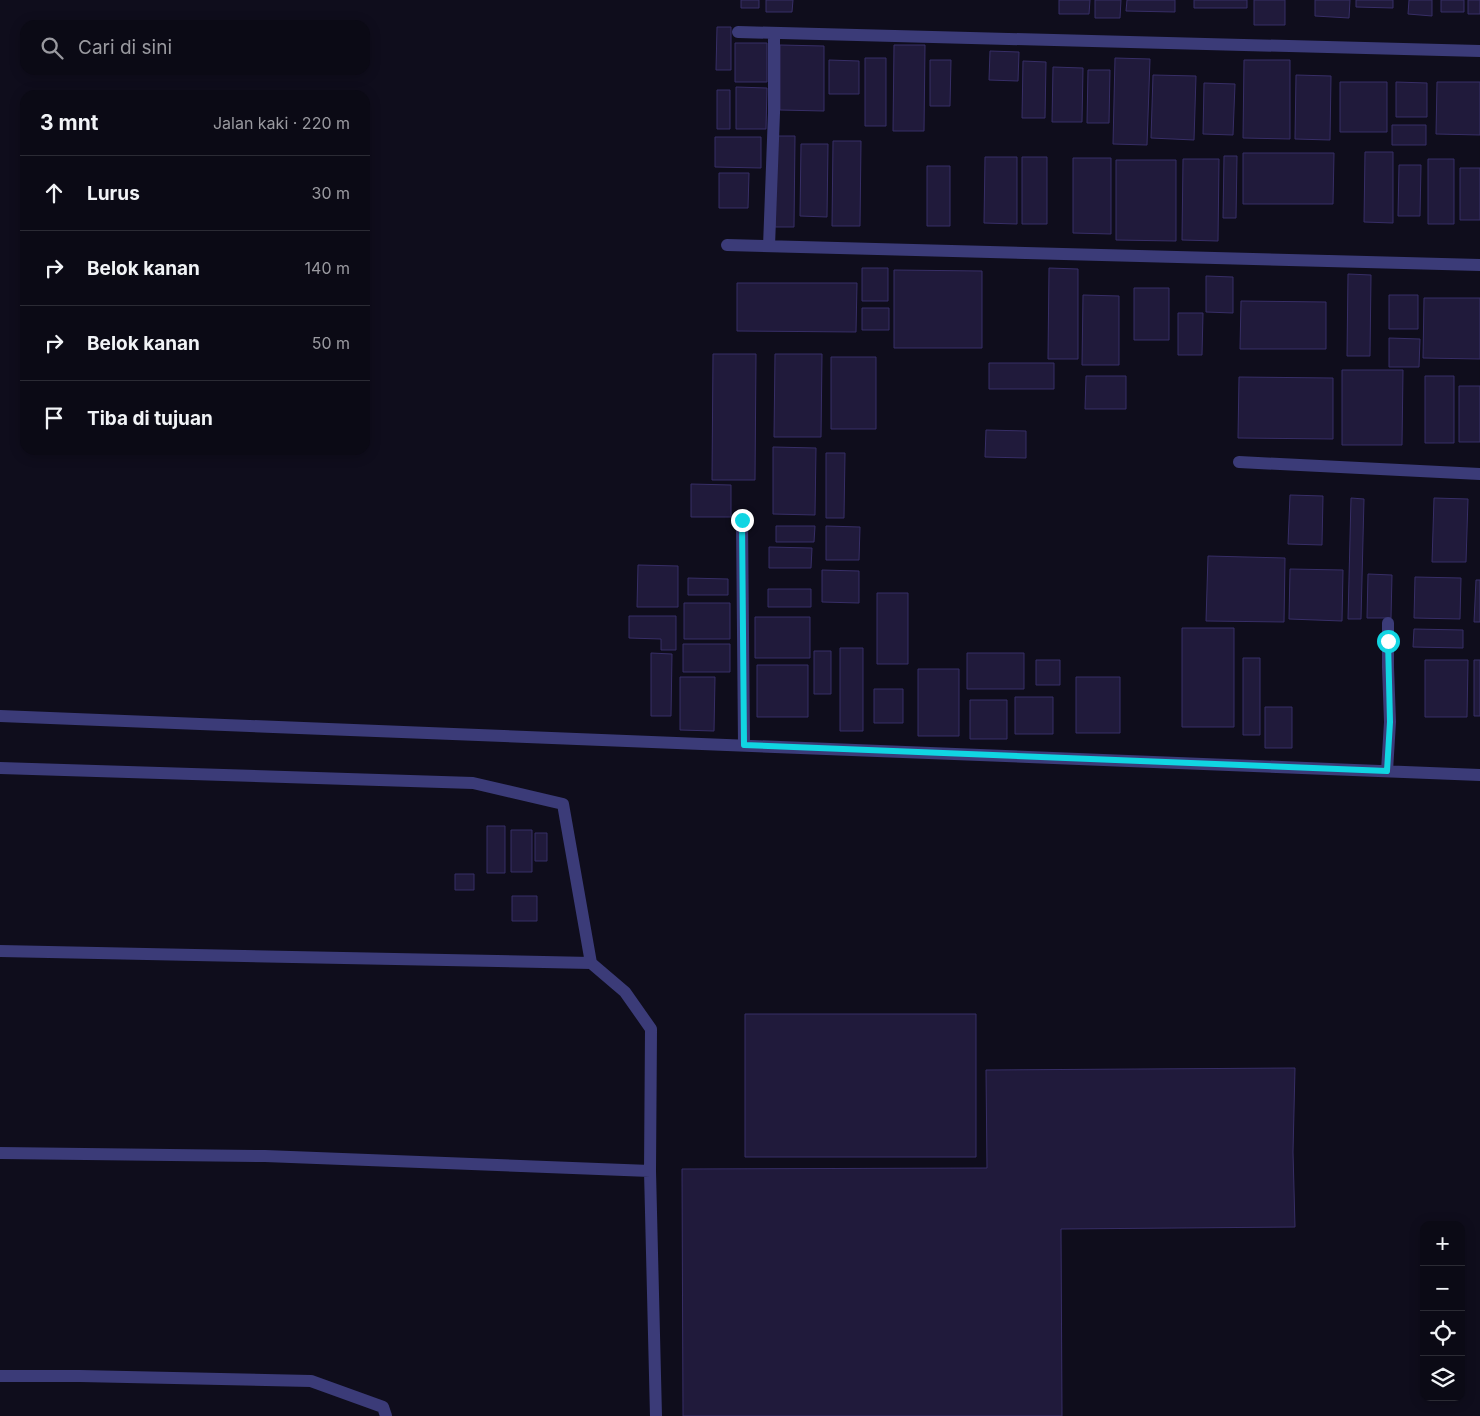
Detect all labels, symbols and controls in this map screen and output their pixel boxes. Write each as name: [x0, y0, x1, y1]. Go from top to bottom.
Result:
search box: [20, 20, 370, 75]
icon: search: [38, 34, 66, 62]
text: Cari di sini: [78, 36, 172, 59]
text: 3 mnt: [40, 110, 98, 135]
text: Jalan kaki · 220 m: [213, 113, 350, 133]
icon: ahead: [40, 179, 68, 207]
text: Lurus: [87, 182, 140, 205]
text: 30 m: [312, 183, 350, 203]
icon: right: [40, 254, 68, 282]
text: Belok kanan: [87, 257, 200, 280]
text: 140 m: [305, 258, 350, 278]
icon: right: [40, 329, 68, 357]
text: Belok kanan: [87, 332, 200, 355]
text: 50 m: [312, 333, 350, 353]
icon: arrive: [40, 404, 68, 432]
text: Tiba di tujuan: [87, 407, 213, 430]
route end: [731, 509, 754, 532]
route start: [1377, 630, 1400, 653]
map controls: [1420, 1221, 1465, 1401]
button: +: [1420, 1221, 1465, 1266]
button: −: [1420, 1266, 1465, 1311]
button: locate: [1420, 1311, 1465, 1356]
button: layers: [1420, 1356, 1465, 1401]

